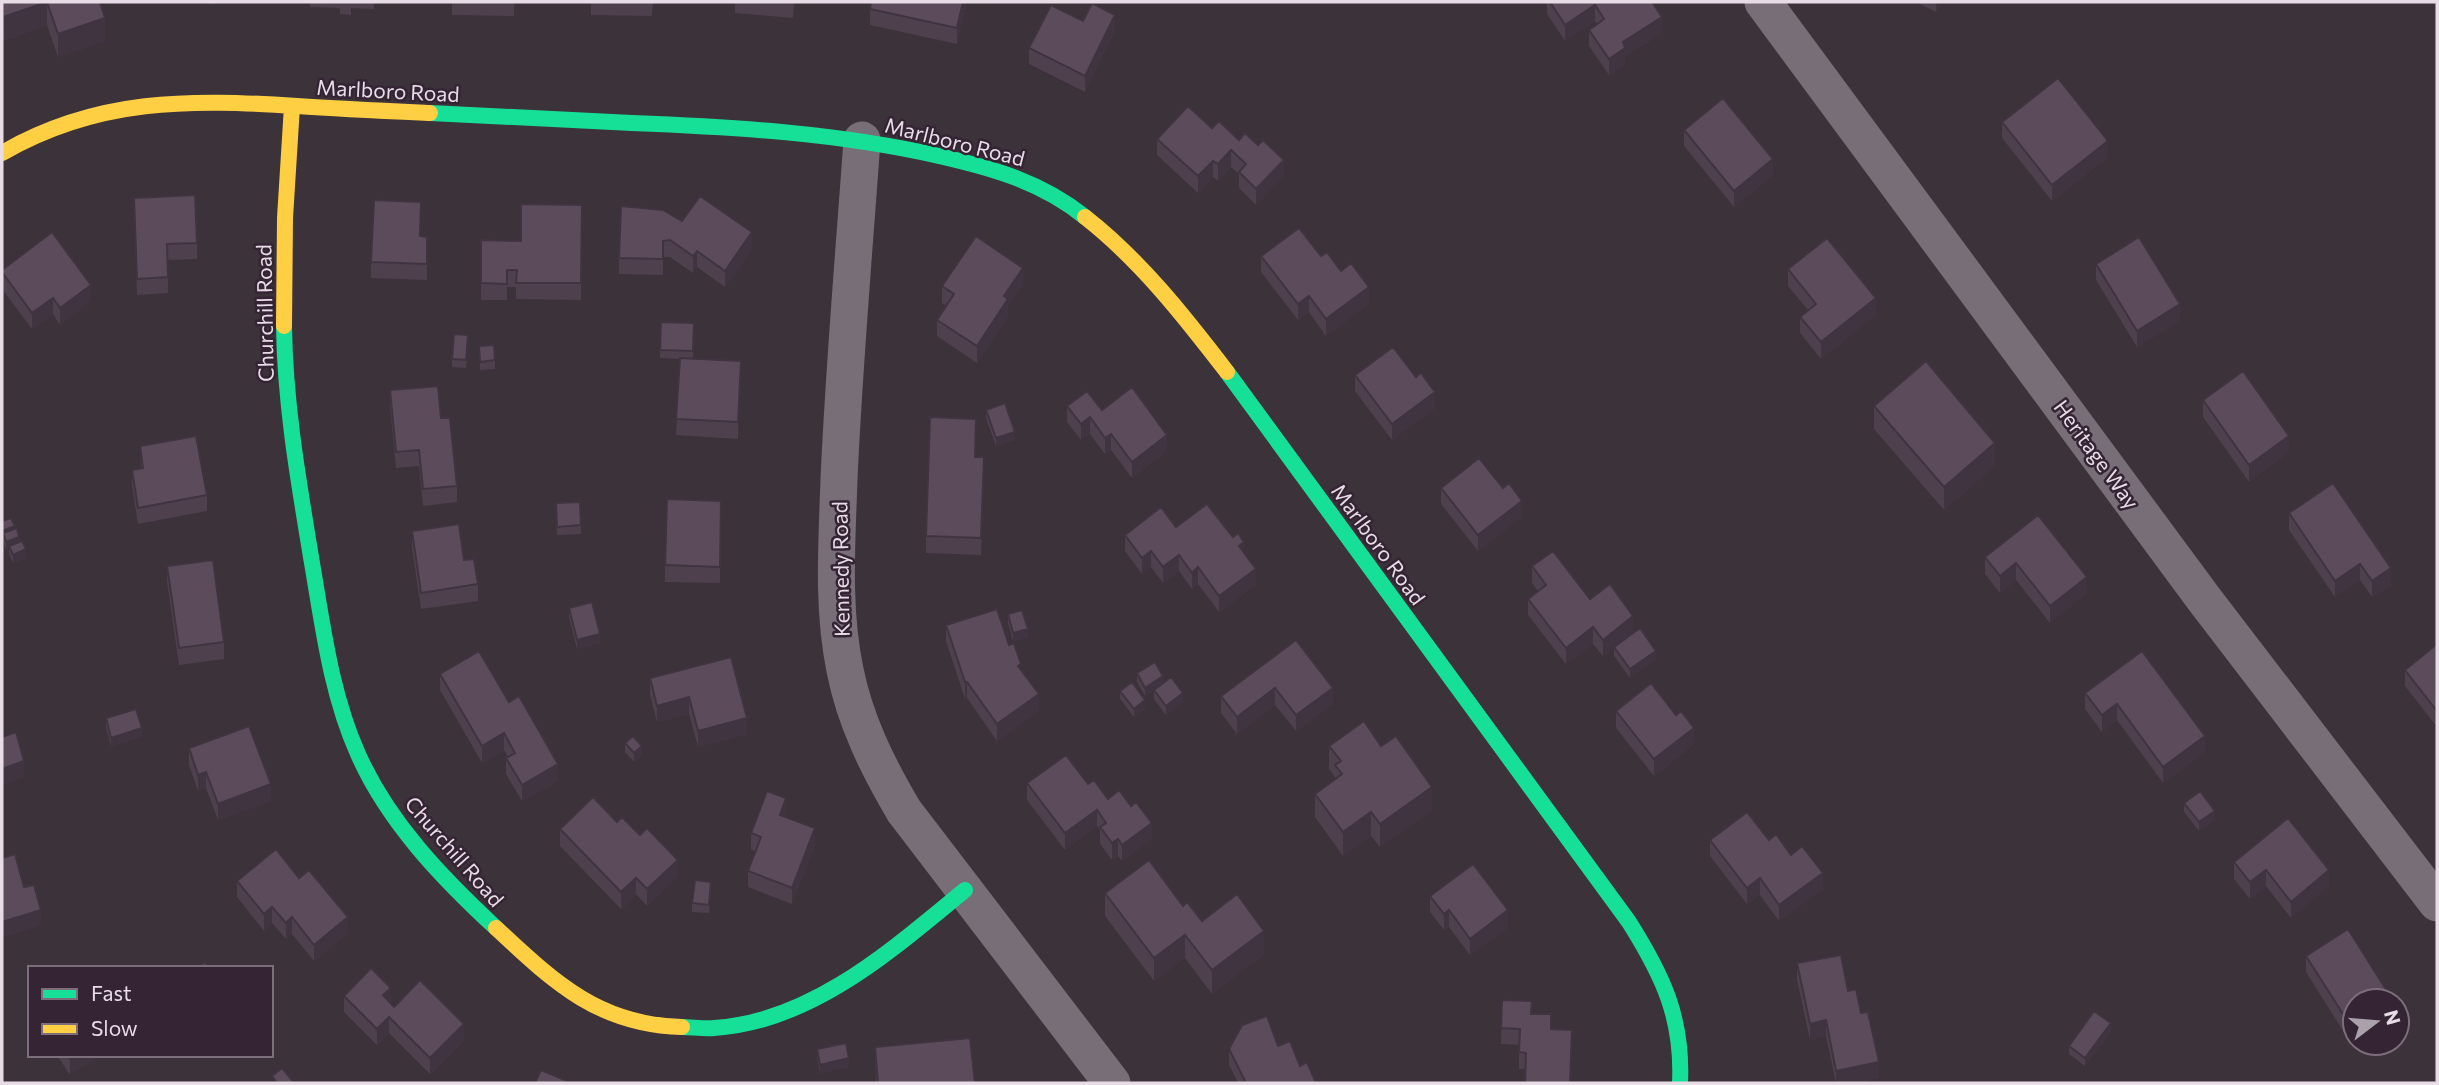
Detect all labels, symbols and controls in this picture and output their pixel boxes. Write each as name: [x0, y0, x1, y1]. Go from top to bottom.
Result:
street label: Marlboro Road: [316, 74, 460, 106]
street label: Marlboro Road: [882, 112, 1028, 170]
street label: Churchill Road: [250, 244, 278, 382]
street label: Heritage Way: [2049, 395, 2145, 513]
street label: Marlboro Road: [1327, 479, 1431, 609]
street label: Kennedy Road: [826, 501, 854, 637]
street label: Churchill Road: [400, 791, 510, 911]
legend: [28, 966, 273, 1057]
text: Fast: [91, 980, 132, 1005]
north arrow: [2341, 987, 2411, 1057]
text: N: [2380, 1007, 2406, 1027]
text: Slow: [91, 1015, 138, 1040]

